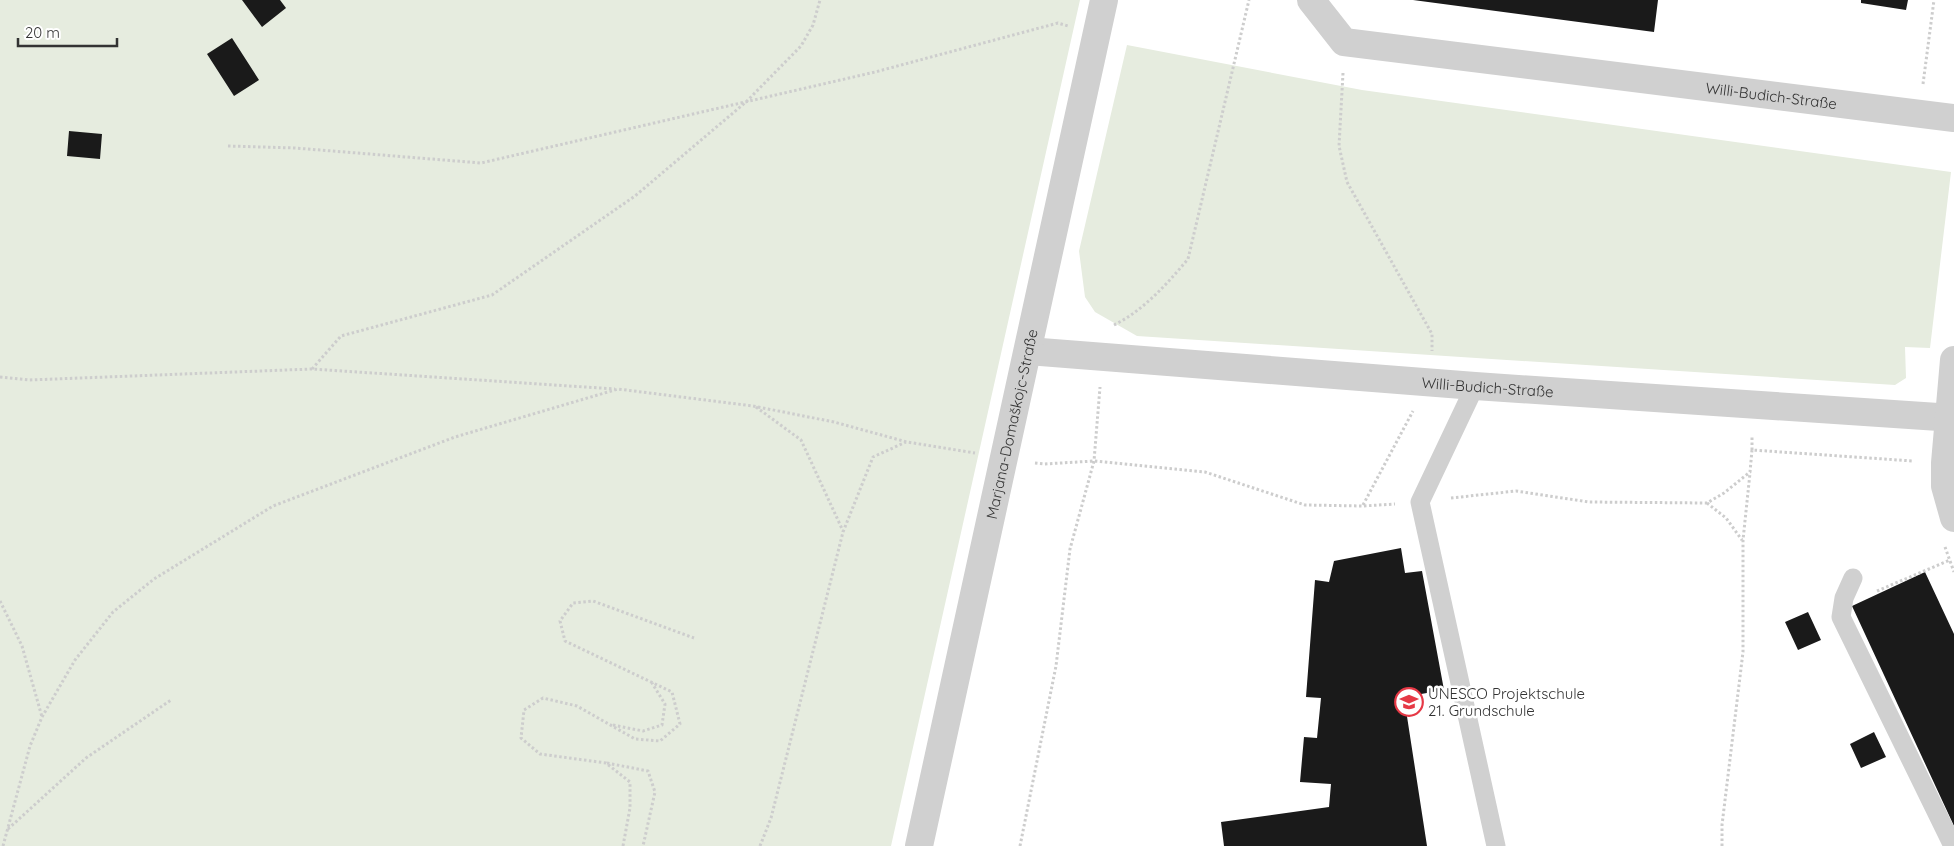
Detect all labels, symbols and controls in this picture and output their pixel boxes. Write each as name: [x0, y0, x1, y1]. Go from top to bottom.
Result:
scale bar: [18, 15, 116, 47]
text: 20 m: [25, 23, 60, 42]
street label: Willi-Budich-Straße: [1704, 78, 1838, 113]
street label: Marjana-Domaškojc-Straße: [981, 327, 1041, 521]
street label: Willi-Budich-Straße: [1421, 372, 1554, 401]
place label: UNESCO Projektschule 21. Grundschule: [1428, 684, 1585, 720]
school or university icon: UNESCO Projektschule 21. Grundschule: [1394, 687, 1424, 717]

